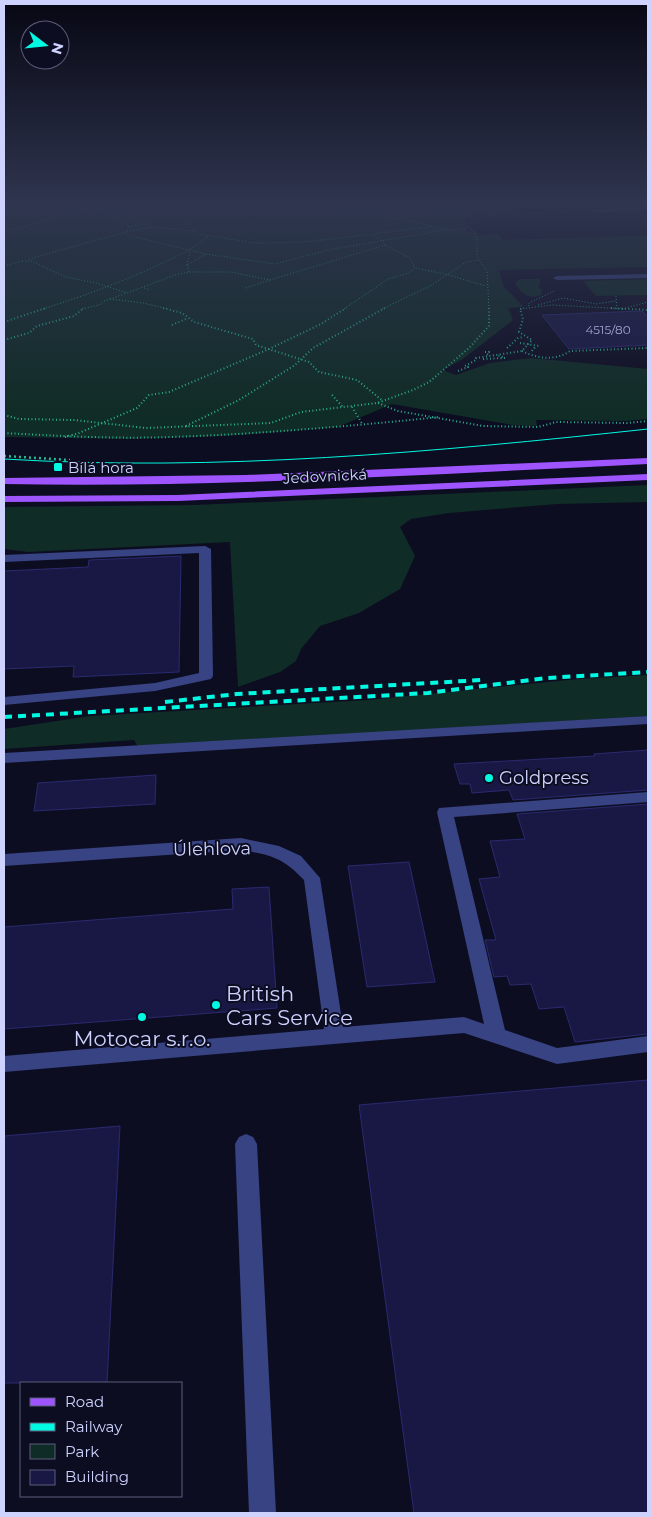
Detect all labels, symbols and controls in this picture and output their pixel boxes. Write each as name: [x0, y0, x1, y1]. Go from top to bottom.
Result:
north arrow: [20, 20, 70, 70]
text: N: [47, 41, 68, 57]
house number: 4515/80: [585, 322, 631, 337]
place label: Bílá hora: [68, 458, 134, 477]
marker: Bílá hora: [52, 461, 64, 473]
street label: Jedovnická: [281, 464, 368, 488]
place label: Goldpress: [499, 767, 589, 789]
marker: Goldpress: [483, 772, 495, 784]
street label: Úlehlova: [173, 837, 251, 861]
place label: British Cars Service: [226, 981, 353, 1030]
marker: British Cars Service: [210, 999, 222, 1011]
marker: Motocar s.r.o.: [136, 1011, 148, 1023]
place label: Motocar s.r.o.: [73, 1026, 211, 1051]
legend: [20, 1382, 182, 1497]
text: Road: [65, 1392, 104, 1411]
text: Railway: [65, 1417, 123, 1436]
text: Park: [65, 1442, 99, 1461]
text: Building: [65, 1467, 129, 1486]

